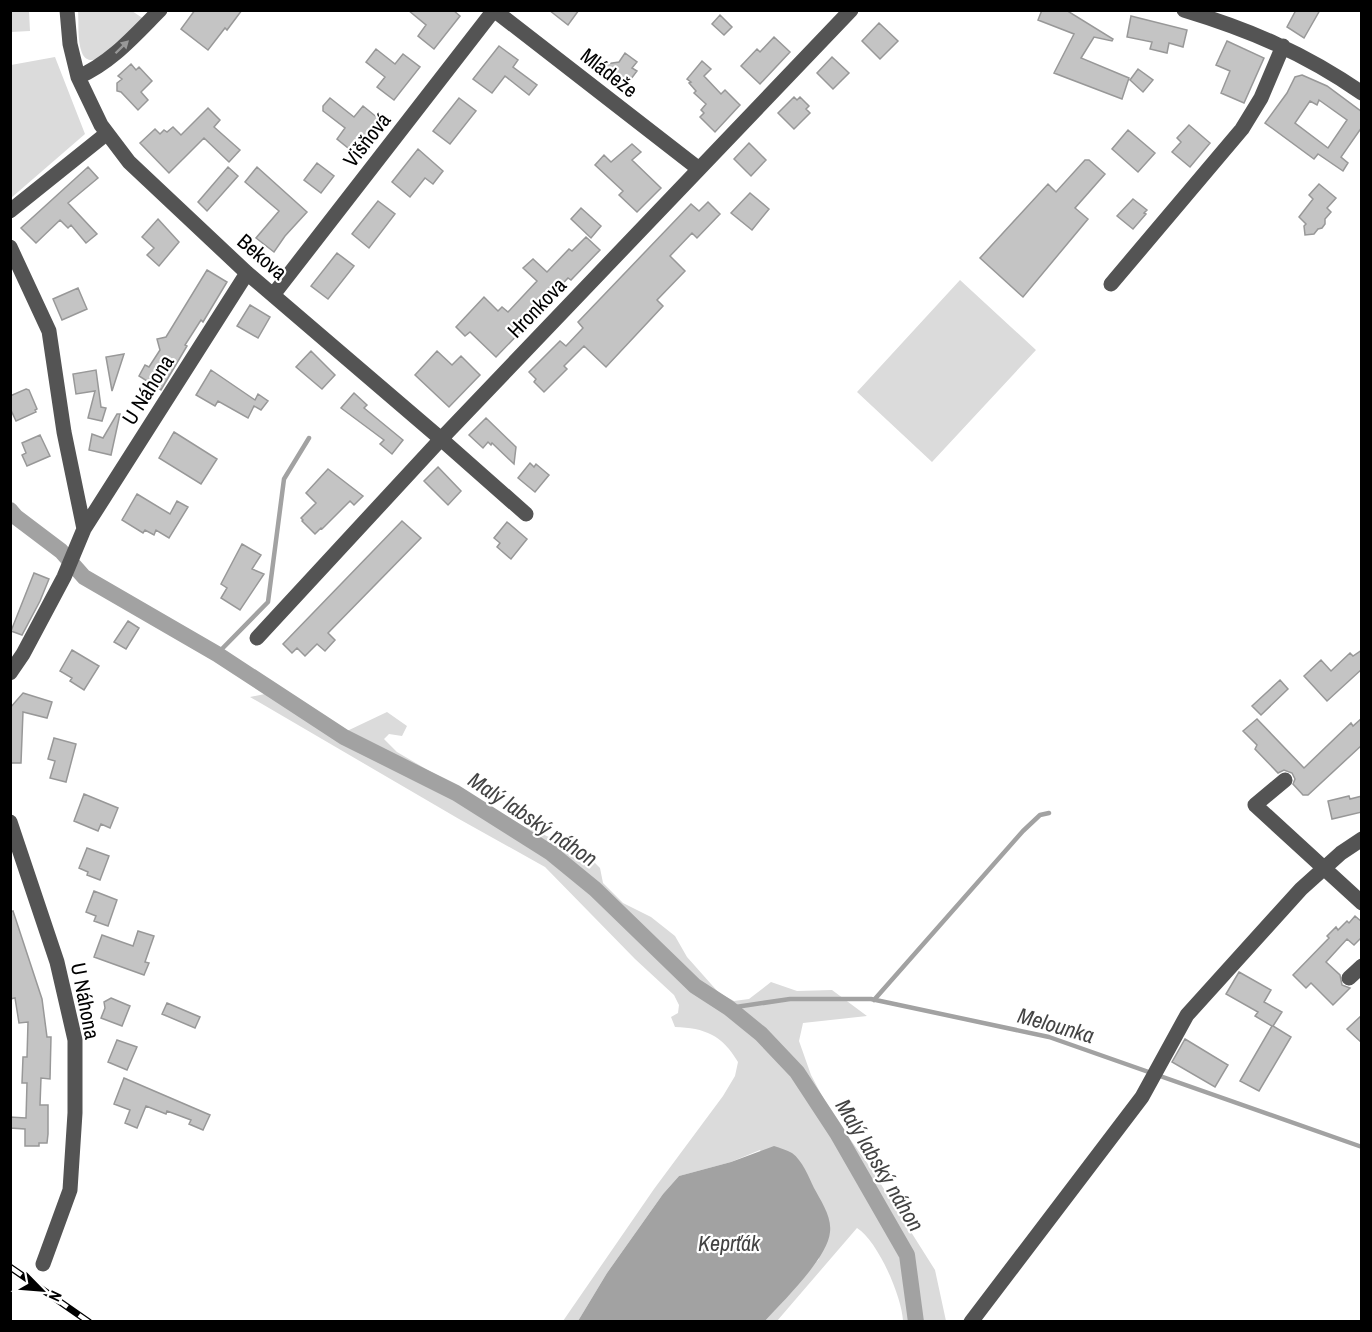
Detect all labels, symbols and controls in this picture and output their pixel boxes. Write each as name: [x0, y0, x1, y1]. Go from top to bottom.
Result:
one-way arrow: [114, 41, 128, 55]
street label: Mládeže: [575, 41, 644, 104]
street label: Višňová: [336, 106, 397, 173]
street label: Bekova: [231, 227, 294, 287]
street label: Hronkova: [501, 271, 573, 344]
street label: U Náhona: [115, 349, 181, 430]
water label: Malý labský náhon: [463, 765, 603, 873]
street label: U Náhona: [64, 960, 107, 1042]
water label: Melounka: [1014, 1000, 1098, 1050]
water label: Malý labský náhon: [829, 1093, 931, 1237]
water label: Keprťák: [698, 1228, 761, 1258]
north arrow: [12, 1260, 72, 1320]
text: N: [44, 1287, 68, 1305]

